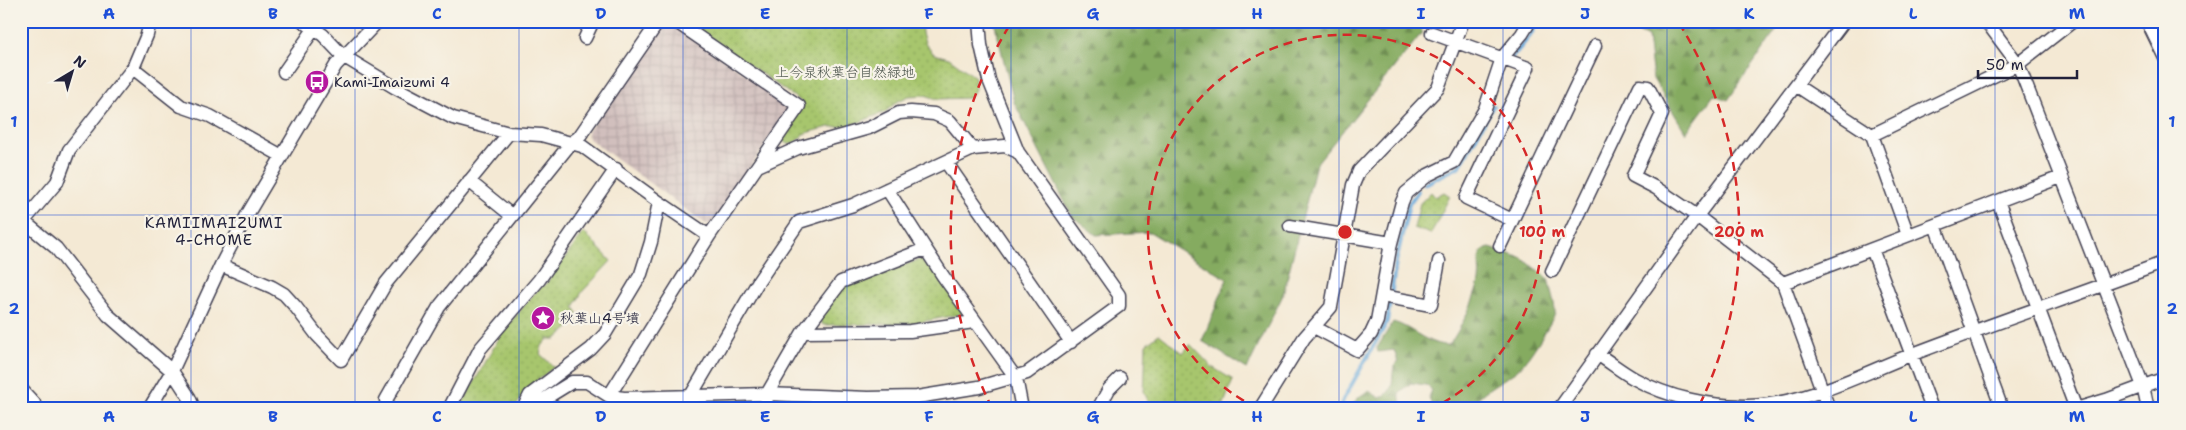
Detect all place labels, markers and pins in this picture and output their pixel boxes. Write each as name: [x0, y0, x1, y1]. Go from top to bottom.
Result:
bus stop icon: Kami-Imaizumi 4: [304, 69, 330, 95]
place label: Kami-Imaizumi 4: [334, 73, 450, 91]
centre of rings: [1336, 223, 1354, 241]
place icon: 秋葉山4号墳: [530, 305, 556, 331]
place label: 秋葉山4号墳: [560, 309, 640, 327]

